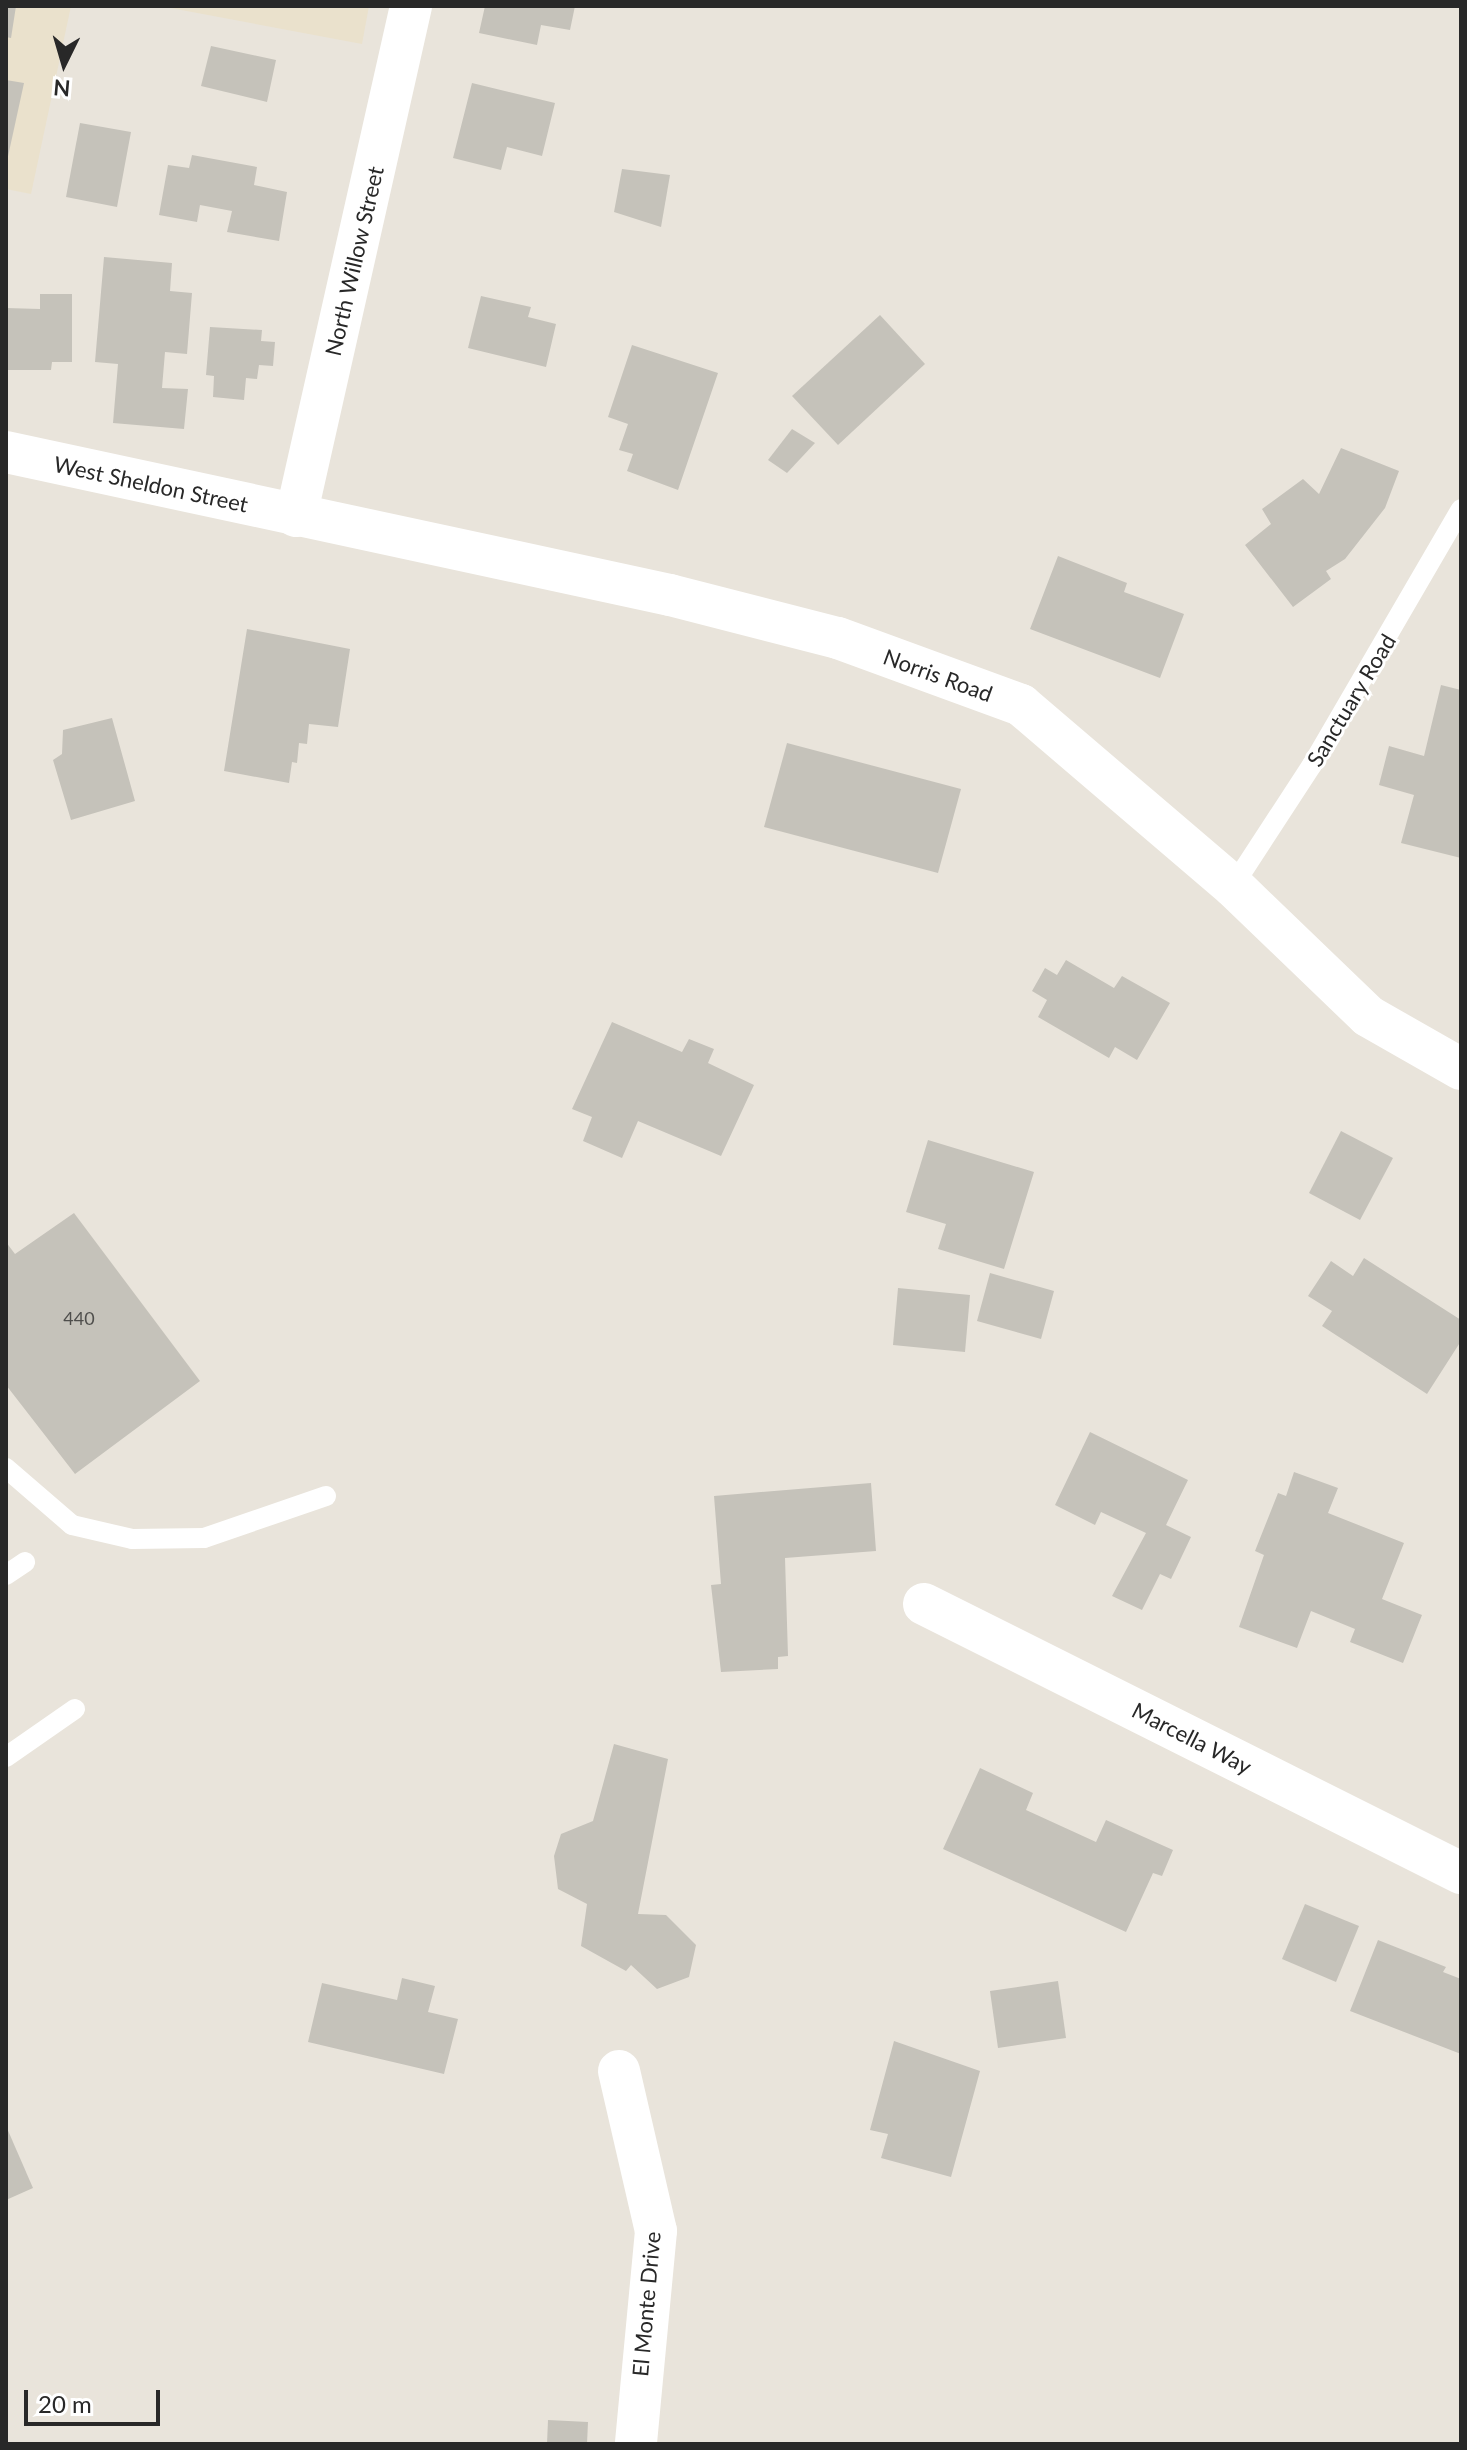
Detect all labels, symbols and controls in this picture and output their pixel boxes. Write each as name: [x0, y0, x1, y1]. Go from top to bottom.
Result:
north arrow: [24, 24, 104, 104]
text: N: [52, 74, 71, 103]
street label: North Willow Street: [319, 163, 389, 359]
street label: West Sheldon Street: [52, 451, 250, 517]
street label: Sanctuary Road: [1301, 629, 1401, 771]
street label: Norris Road: [880, 643, 996, 707]
house number: 440: [63, 1307, 95, 1329]
street label: Marcella Way: [1128, 1697, 1256, 1779]
street label: El Monte Drive: [627, 2230, 665, 2378]
scale bar: [28, 2374, 164, 2424]
text: 20 m: [38, 2389, 92, 2418]

